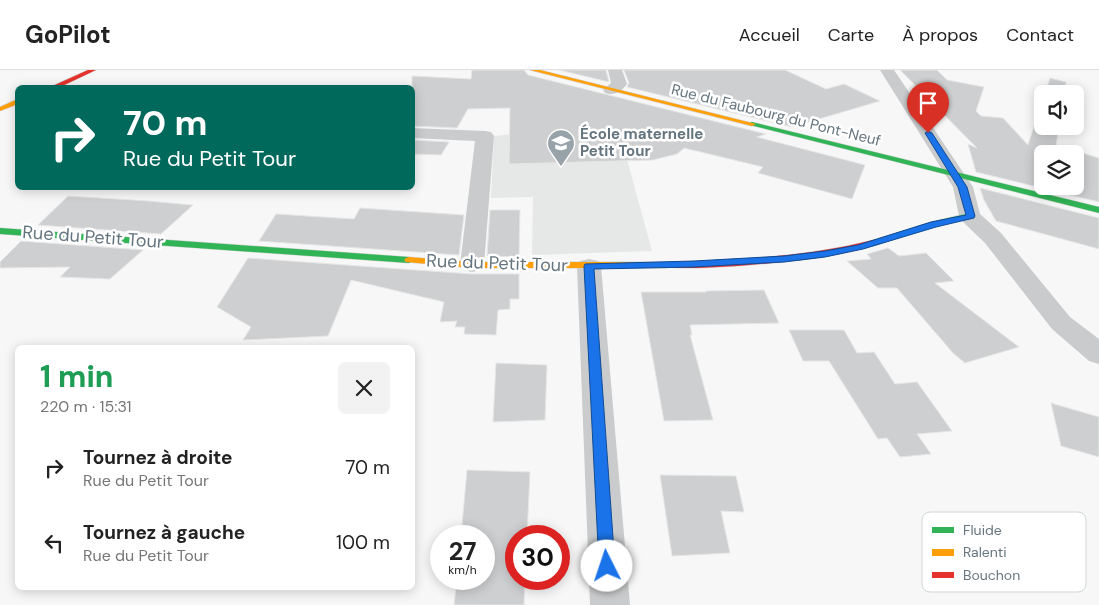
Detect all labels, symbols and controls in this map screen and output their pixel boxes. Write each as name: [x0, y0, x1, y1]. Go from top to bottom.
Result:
text: GoPilot: [25, 19, 111, 50]
text: Accueil: [739, 23, 800, 47]
text: Carte: [828, 23, 874, 47]
text: À propos: [902, 23, 978, 47]
text: Contact: [1006, 23, 1074, 47]
street label: Rue du Faubourg du Pont-Neuf: [669, 79, 883, 151]
pin: [907, 82, 949, 133]
map controls: [1034, 85, 1084, 195]
button: sound: [1034, 85, 1084, 135]
icon: arrive: [914, 89, 942, 117]
text: 70 m: [123, 100, 207, 146]
icon: right: [40, 105, 105, 170]
place label: École maternelle Petit Tour: [580, 124, 703, 161]
school or university icon: École maternelle Petit Tour: [546, 128, 576, 167]
text: Rue du Petit Tour: [123, 144, 296, 173]
button: layers: [1034, 145, 1084, 195]
street label: Rue du Petit Tour: [22, 220, 165, 254]
street label: Rue du Petit Tour: [426, 249, 569, 277]
text: 1 min: [40, 357, 113, 396]
button: close: [338, 362, 390, 414]
text: 220 m · 15:31: [40, 396, 132, 417]
text: Tournez à droite: [83, 445, 233, 470]
icon: right: [40, 454, 68, 482]
text: 70 m: [345, 455, 390, 480]
text: Rue du Petit Tour: [83, 470, 209, 491]
legend: [922, 512, 1086, 592]
text: Tournez à gauche: [83, 520, 245, 545]
text: Fluide: [963, 521, 1002, 539]
speed limit sign: 30: [505, 525, 570, 590]
icon: left: [40, 529, 68, 557]
text: 100 m: [336, 530, 390, 555]
text: 27: [449, 535, 476, 568]
position arrow: [580, 539, 632, 591]
text: Ralenti: [963, 543, 1007, 561]
text: Rue du Petit Tour: [83, 545, 209, 566]
text: km/h: [448, 562, 477, 578]
text: Bouchon: [963, 566, 1020, 584]

